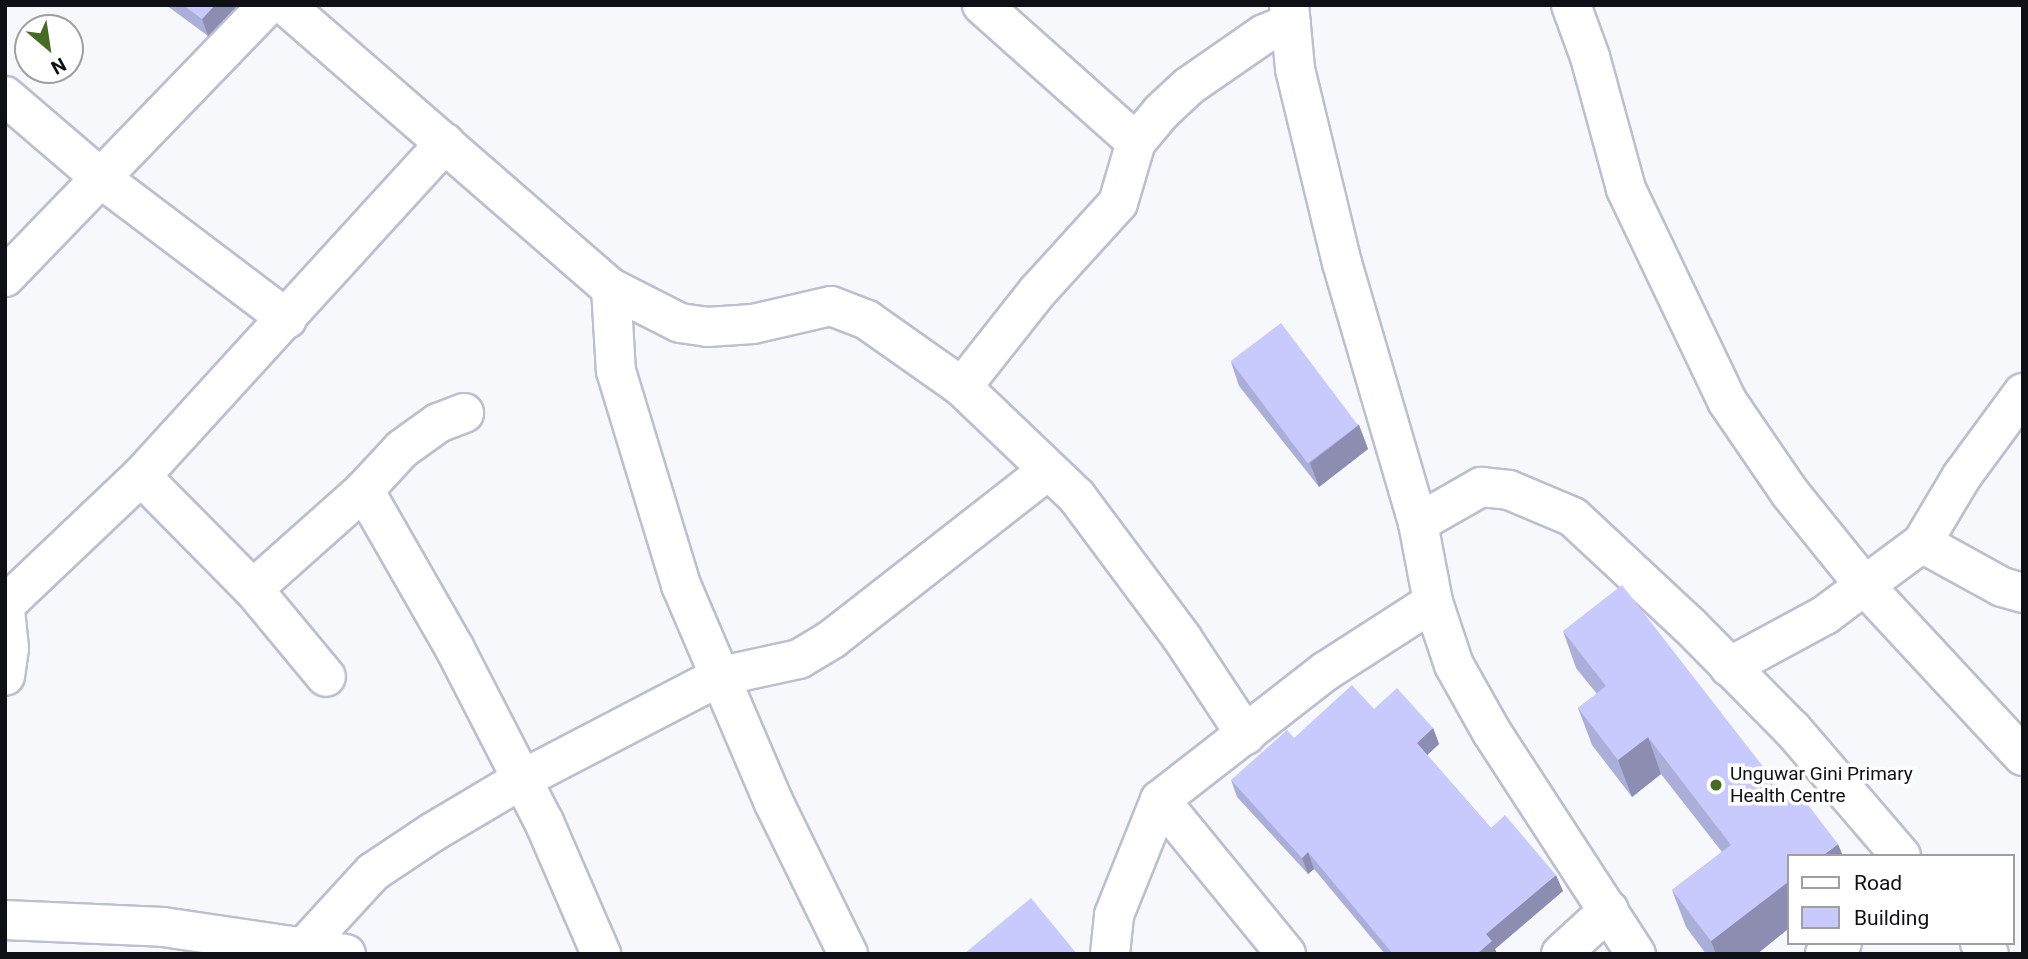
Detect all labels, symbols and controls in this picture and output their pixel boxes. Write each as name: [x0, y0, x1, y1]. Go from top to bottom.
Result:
north arrow: [14, 14, 84, 84]
text: N: [47, 53, 70, 79]
place label: Unguwar Gini Primary Health Centre: [1730, 763, 1913, 807]
marker: Unguwar Gini Primary Health Centre: [1708, 777, 1724, 793]
legend: [1786, 854, 2014, 945]
text: Road: [1854, 871, 1902, 895]
text: Building: [1854, 906, 1929, 930]

